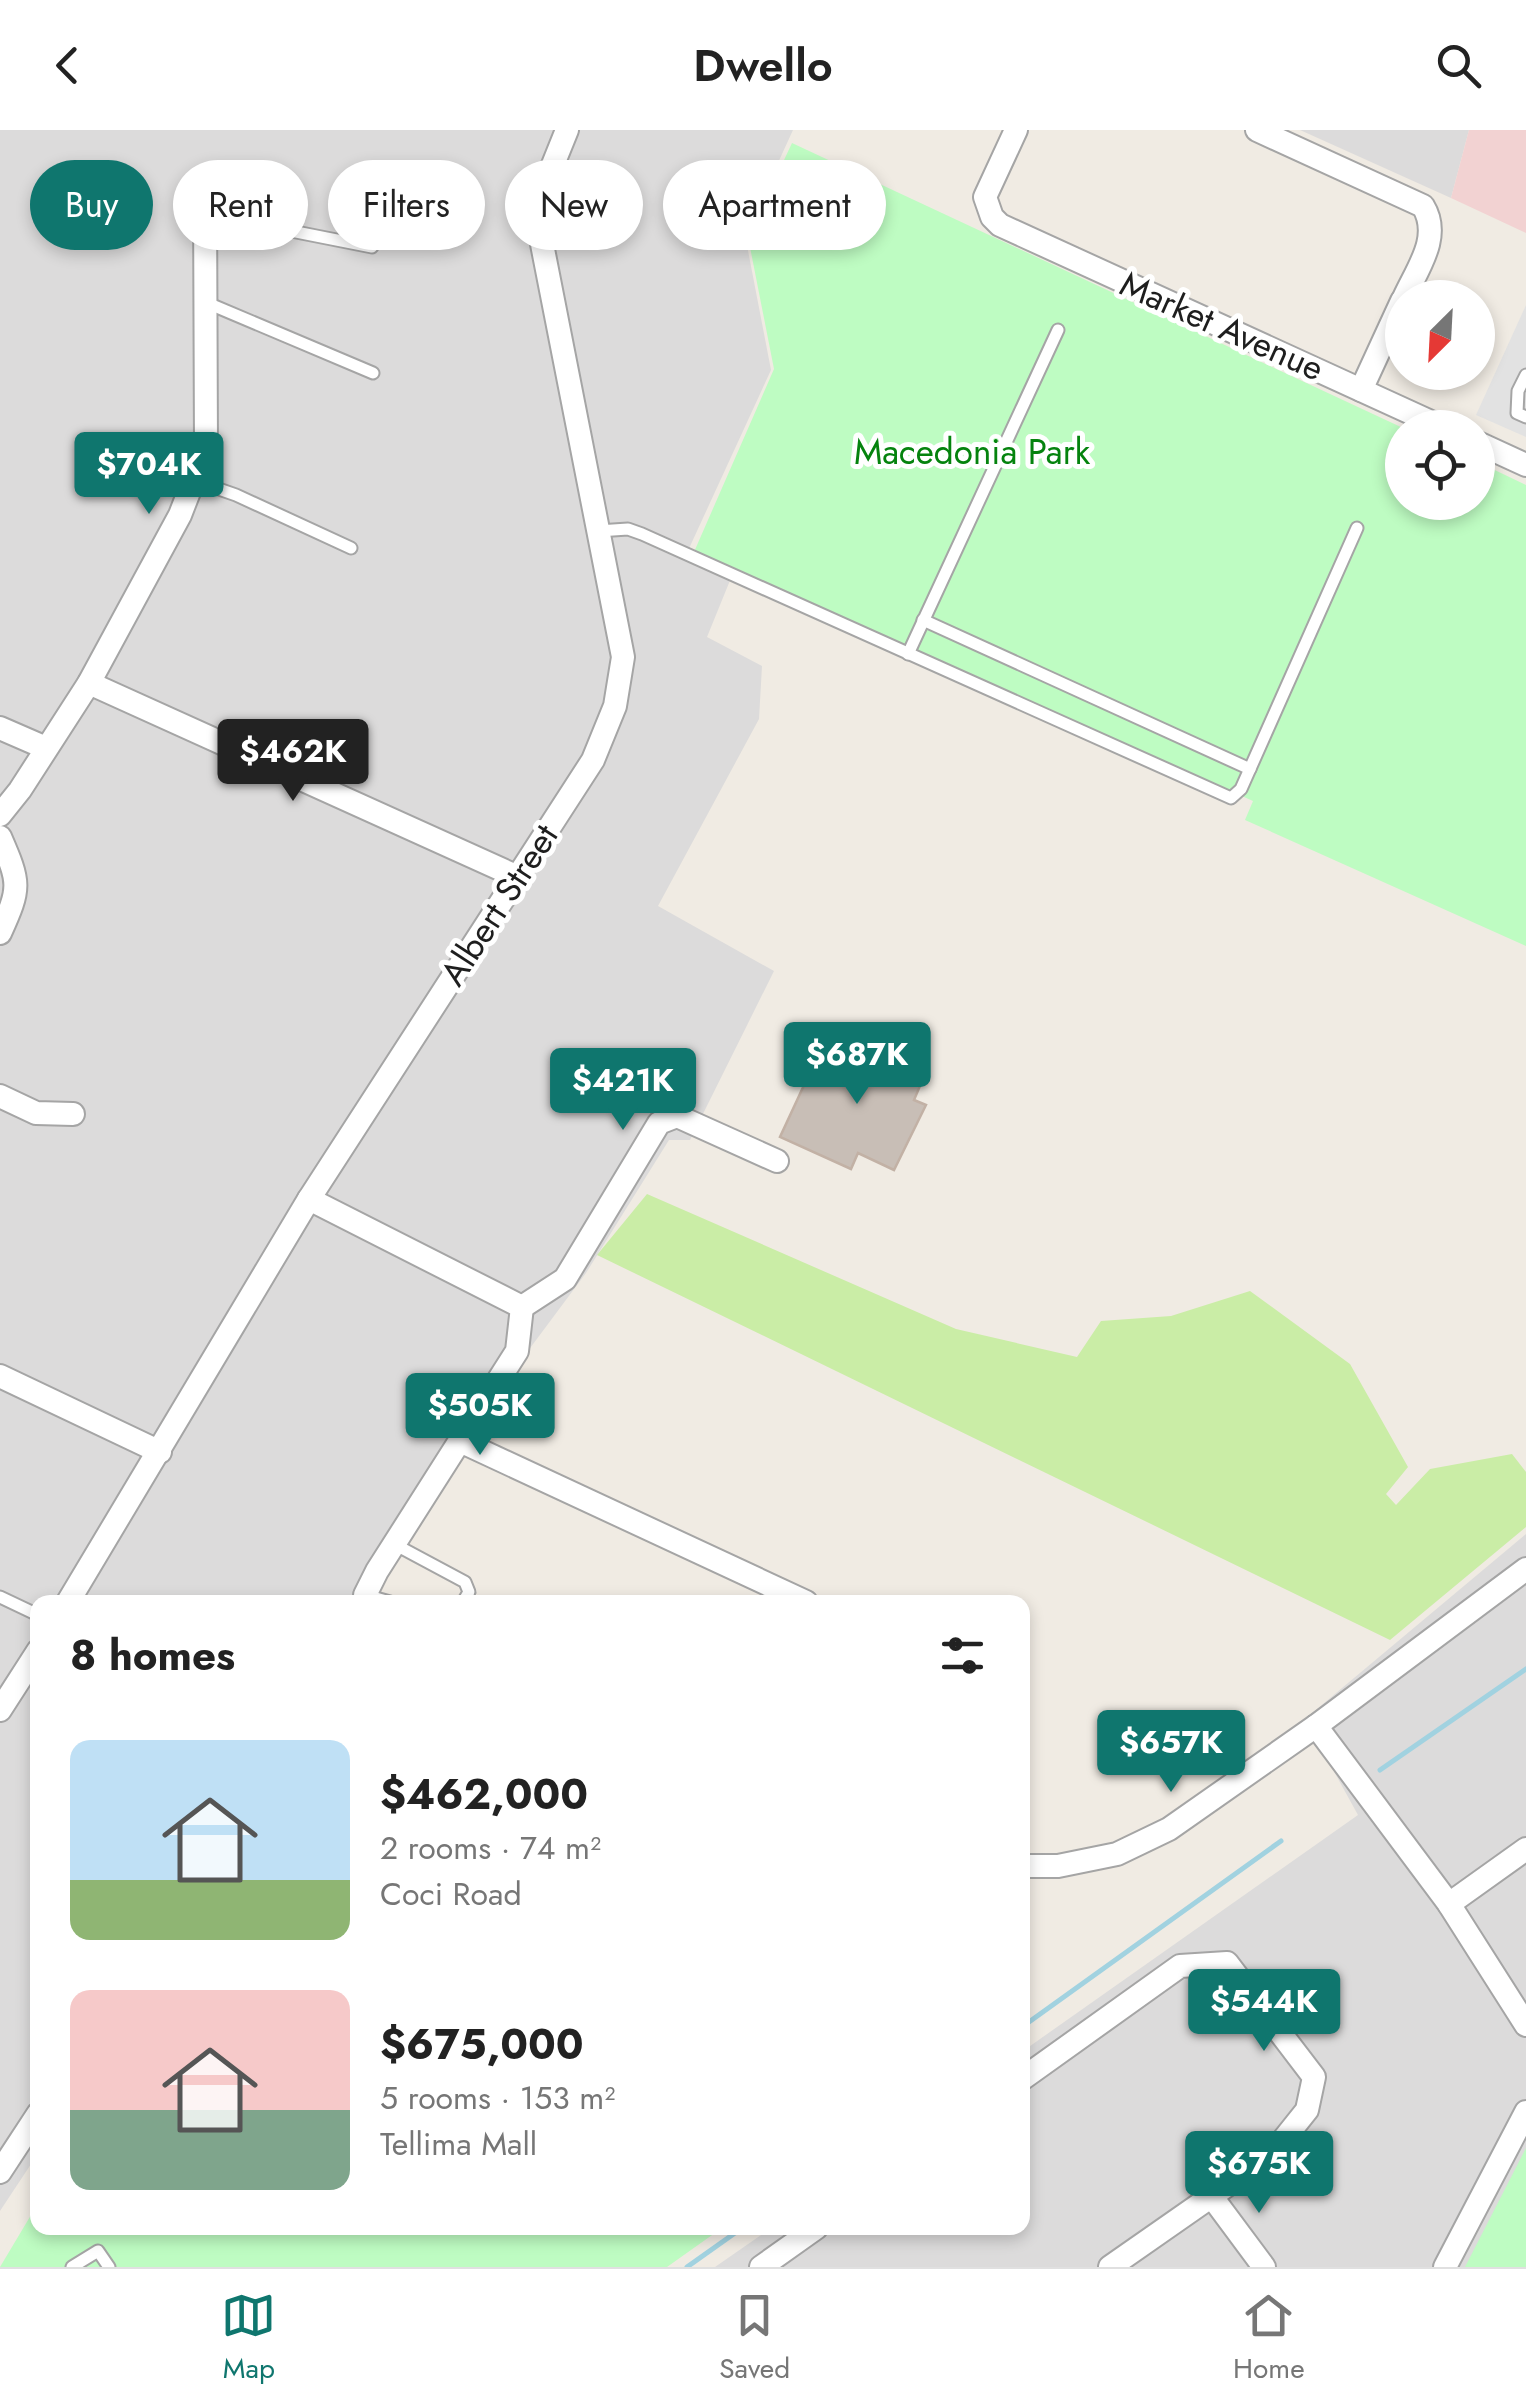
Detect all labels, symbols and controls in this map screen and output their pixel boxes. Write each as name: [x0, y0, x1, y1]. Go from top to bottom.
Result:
text: Dwello: [693, 33, 833, 98]
icon: back: [40, 38, 95, 93]
icon: search: [1431, 38, 1486, 93]
chip: Buy: [30, 160, 153, 250]
chip: Rent: [173, 160, 308, 250]
chip: Filters: [328, 160, 485, 250]
chip: New: [505, 160, 643, 250]
chip: Apartment: [663, 160, 886, 250]
street label: Market Avenue: [1112, 259, 1332, 393]
north arrow: [1385, 280, 1495, 390]
map controls: [1385, 280, 1495, 520]
button: locate: [1385, 410, 1495, 520]
park label: Macedonia Park: [854, 427, 1091, 477]
pin: $704K: [79, 432, 219, 517]
text: $704K: [96, 441, 202, 487]
pin: $462K: [223, 719, 363, 804]
text: $462K: [239, 728, 347, 774]
street label: Albert Street: [428, 814, 570, 996]
pin: $687K: [787, 1022, 927, 1107]
text: $687K: [806, 1031, 908, 1077]
pin: $421K: [553, 1048, 693, 1133]
text: $421K: [572, 1057, 674, 1103]
pin: $505K: [410, 1373, 550, 1458]
text: $505K: [428, 1382, 532, 1428]
text: 8 homes: [70, 1625, 235, 1686]
icon: filters: [935, 1628, 990, 1683]
pin: $657K: [1101, 1710, 1241, 1795]
text: $657K: [1119, 1719, 1223, 1765]
text: $462,000: [380, 1764, 588, 1825]
icon: home: [150, 1780, 270, 1900]
text: 2 rooms · 74 m²: [380, 1825, 601, 1871]
text: Coci Road: [380, 1871, 522, 1917]
pin: $544K: [1194, 1969, 1334, 2054]
text: $544K: [1210, 1978, 1318, 2024]
text: $675,000: [380, 2014, 584, 2075]
icon: home: [150, 2030, 270, 2150]
text: 5 rooms · 153 m²: [380, 2075, 615, 2121]
text: Tellima Mall: [380, 2121, 537, 2167]
pin: $675K: [1189, 2131, 1329, 2216]
text: $675K: [1207, 2140, 1311, 2186]
tab: Map: [221, 2288, 276, 2389]
tab: Saved: [719, 2288, 790, 2389]
tab: Home: [1233, 2288, 1305, 2389]

